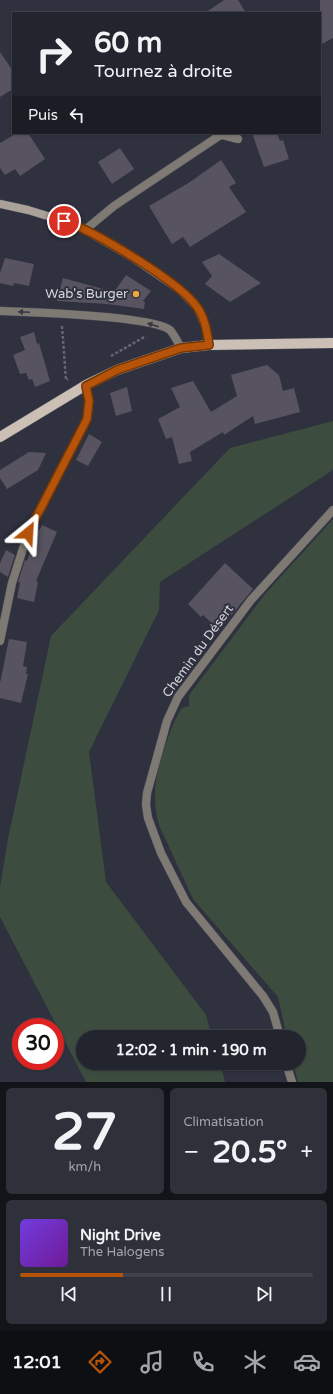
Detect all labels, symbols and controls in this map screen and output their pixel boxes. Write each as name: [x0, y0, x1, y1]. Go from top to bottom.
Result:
text: 60 m: [94, 26, 162, 60]
icon: right: [28, 28, 80, 80]
text: Tournez à droite: [94, 60, 233, 82]
icon: left: [66, 104, 88, 126]
text: Puis: [28, 106, 58, 124]
pin: [47, 204, 81, 238]
icon: arrive: [53, 210, 75, 232]
place label: Wab's Burger: [45, 286, 128, 302]
marker: Wab's Burger: [131, 289, 141, 299]
one-way arrow: [17, 309, 30, 315]
one-way arrow: [147, 321, 159, 327]
position arrow: [7, 512, 49, 554]
street label: Chemin du Désert: [159, 601, 237, 700]
speed limit sign: 30: [12, 1018, 64, 1070]
text: 12:02 · 1 min · 190 m: [116, 1041, 266, 1059]
text: 27: [52, 1101, 117, 1164]
text: Climatisation: [184, 1114, 264, 1130]
text: 20.5°: [212, 1134, 287, 1171]
text: −: [184, 1139, 199, 1165]
text: +: [301, 1139, 313, 1165]
text: km/h: [68, 1159, 101, 1175]
text: Night Drive: [80, 1226, 161, 1244]
text: The Halogens: [80, 1244, 164, 1260]
icon: previous: [58, 1283, 80, 1305]
icon: pause: [155, 1283, 177, 1305]
icon: next: [253, 1283, 275, 1305]
icon: directions: [86, 1348, 114, 1376]
icon: music: [138, 1348, 166, 1376]
icon: phone: [189, 1348, 217, 1376]
icon: climate: [241, 1348, 269, 1376]
icon: car: [293, 1348, 321, 1376]
text: 12:01: [12, 1351, 62, 1373]

